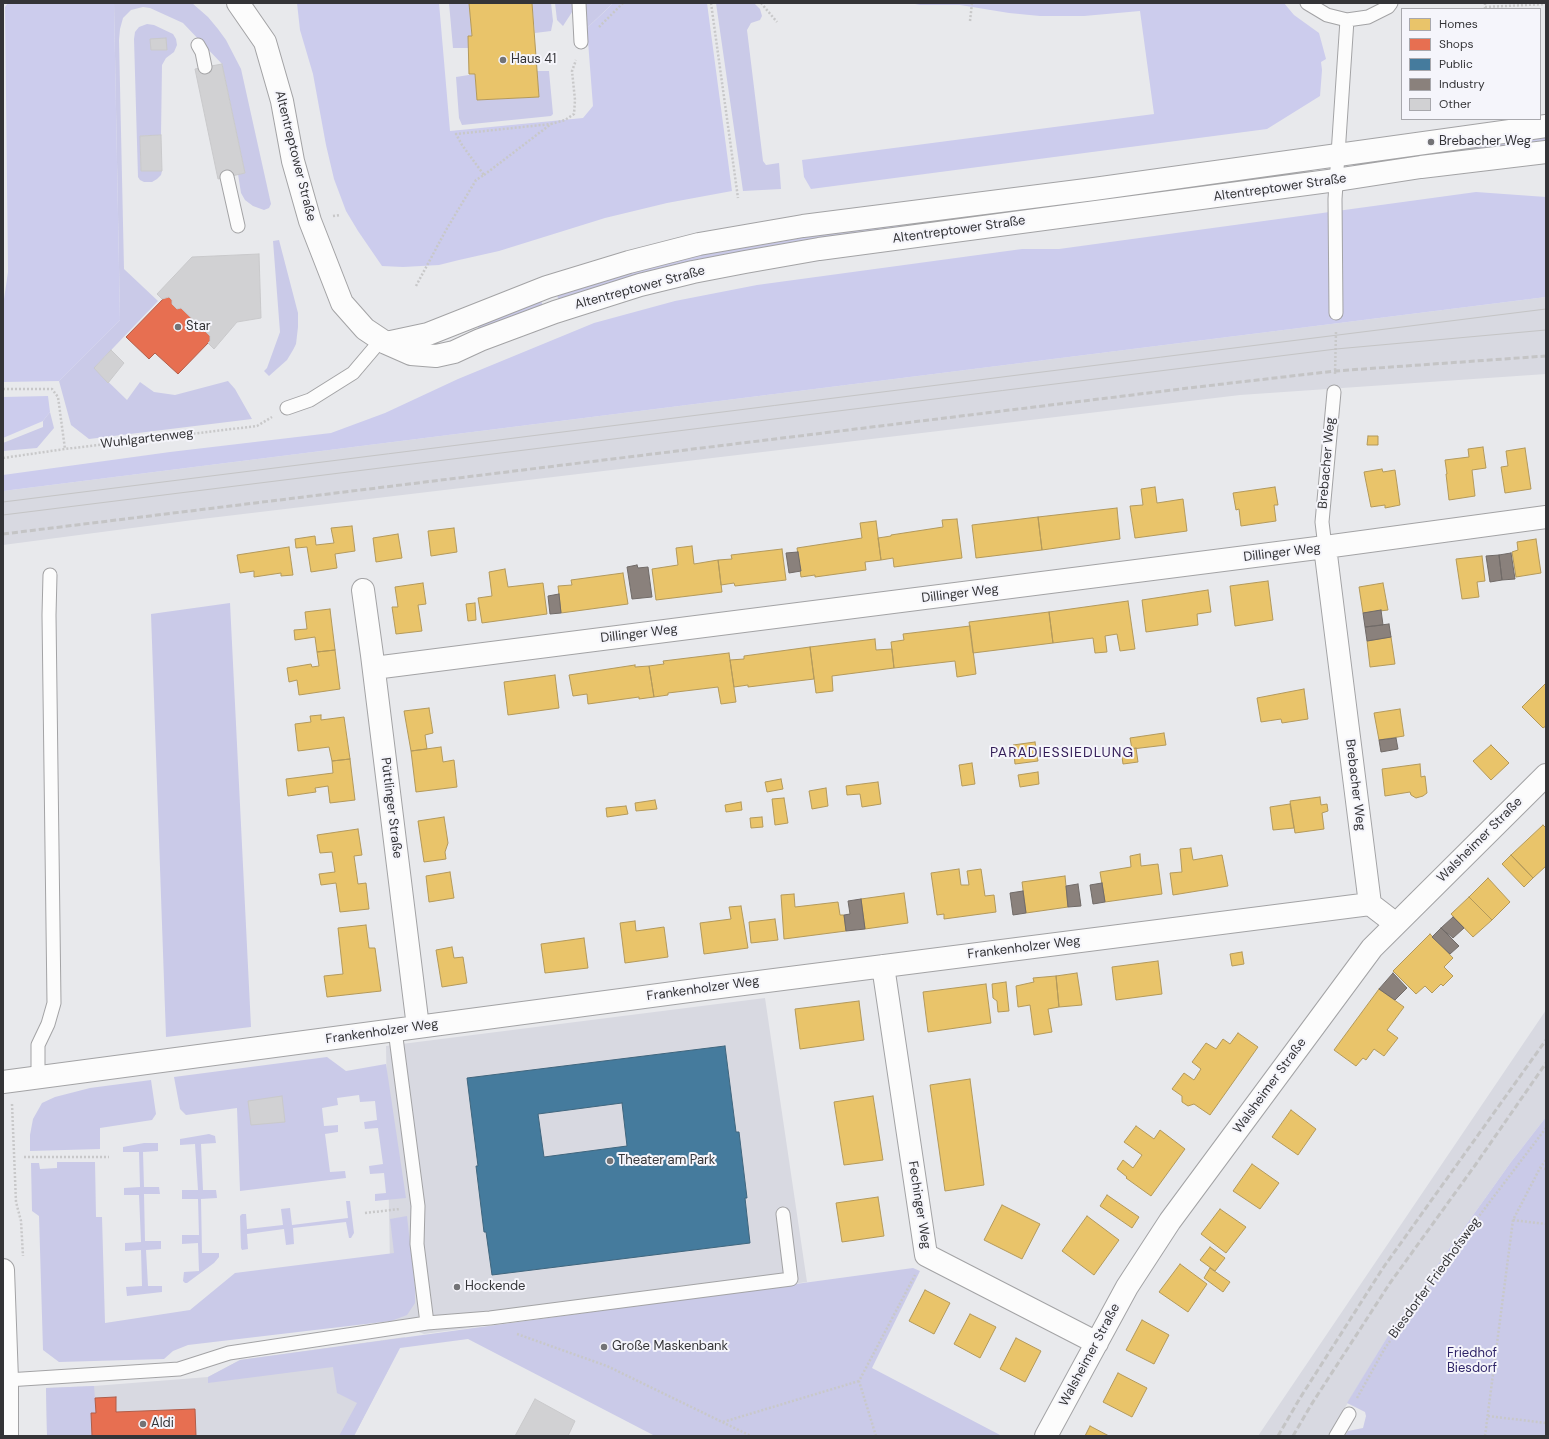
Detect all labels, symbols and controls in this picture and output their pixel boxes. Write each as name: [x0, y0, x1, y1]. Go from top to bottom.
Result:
legend: [1401, 8, 1541, 120]
text: Homes: [1439, 16, 1478, 32]
text: Shops: [1439, 36, 1474, 52]
place label: Haus 41: [511, 52, 556, 68]
marker: Haus 41: [498, 55, 508, 65]
text: Public: [1439, 56, 1473, 72]
text: Industry: [1439, 76, 1485, 92]
street label: Altentreptower Straße: [271, 89, 319, 223]
text: Other: [1439, 96, 1471, 112]
place label: Brebacher Weg: [1439, 134, 1531, 150]
marker: Brebacher Weg: [1426, 137, 1436, 147]
street label: Altentreptower Straße: [1212, 171, 1348, 205]
street label: Altentreptower Straße: [891, 213, 1027, 247]
street label: Altentreptower Straße: [573, 263, 707, 313]
place label: Star: [186, 319, 211, 335]
marker: Star: [173, 322, 183, 332]
street label: Brebacher Weg: [1315, 416, 1339, 510]
street label: Wuhlgartenweg: [100, 426, 194, 452]
street label: Dillinger Weg: [1243, 541, 1321, 565]
street label: Dillinger Weg: [921, 582, 999, 606]
street label: Dillinger Weg: [600, 622, 678, 646]
street label: Brebacher Weg: [1342, 738, 1368, 832]
district label: PARADIESSIEDLUNG: [990, 745, 1134, 761]
street label: Püttlinger Straße: [377, 757, 405, 859]
street label: Walsheimer Straße: [1434, 794, 1526, 886]
street label: Frankenholzer Weg: [967, 933, 1081, 963]
street label: Frankenholzer Weg: [646, 973, 760, 1005]
street label: Frankenholzer Weg: [325, 1016, 439, 1048]
street label: Walsheimer Straße: [1230, 1035, 1310, 1137]
place label: Theater am Park: [618, 1153, 715, 1169]
marker: Theater am Park: [605, 1156, 615, 1166]
street label: Fechinger Weg: [904, 1160, 934, 1250]
street label: Biesdorfer Friedhofsweg: [1386, 1214, 1484, 1342]
place label: Hockende: [465, 1279, 525, 1295]
marker: Hockende: [452, 1282, 462, 1292]
street label: Walsheimer Straße: [1056, 1301, 1124, 1409]
place label: Große Maskenbank: [612, 1339, 728, 1355]
marker: Große Maskenbank: [599, 1342, 609, 1352]
park label: Friedhof Biesdorf: [1447, 1346, 1497, 1377]
place label: Aldi: [151, 1416, 174, 1432]
marker: Aldi: [138, 1419, 148, 1429]

